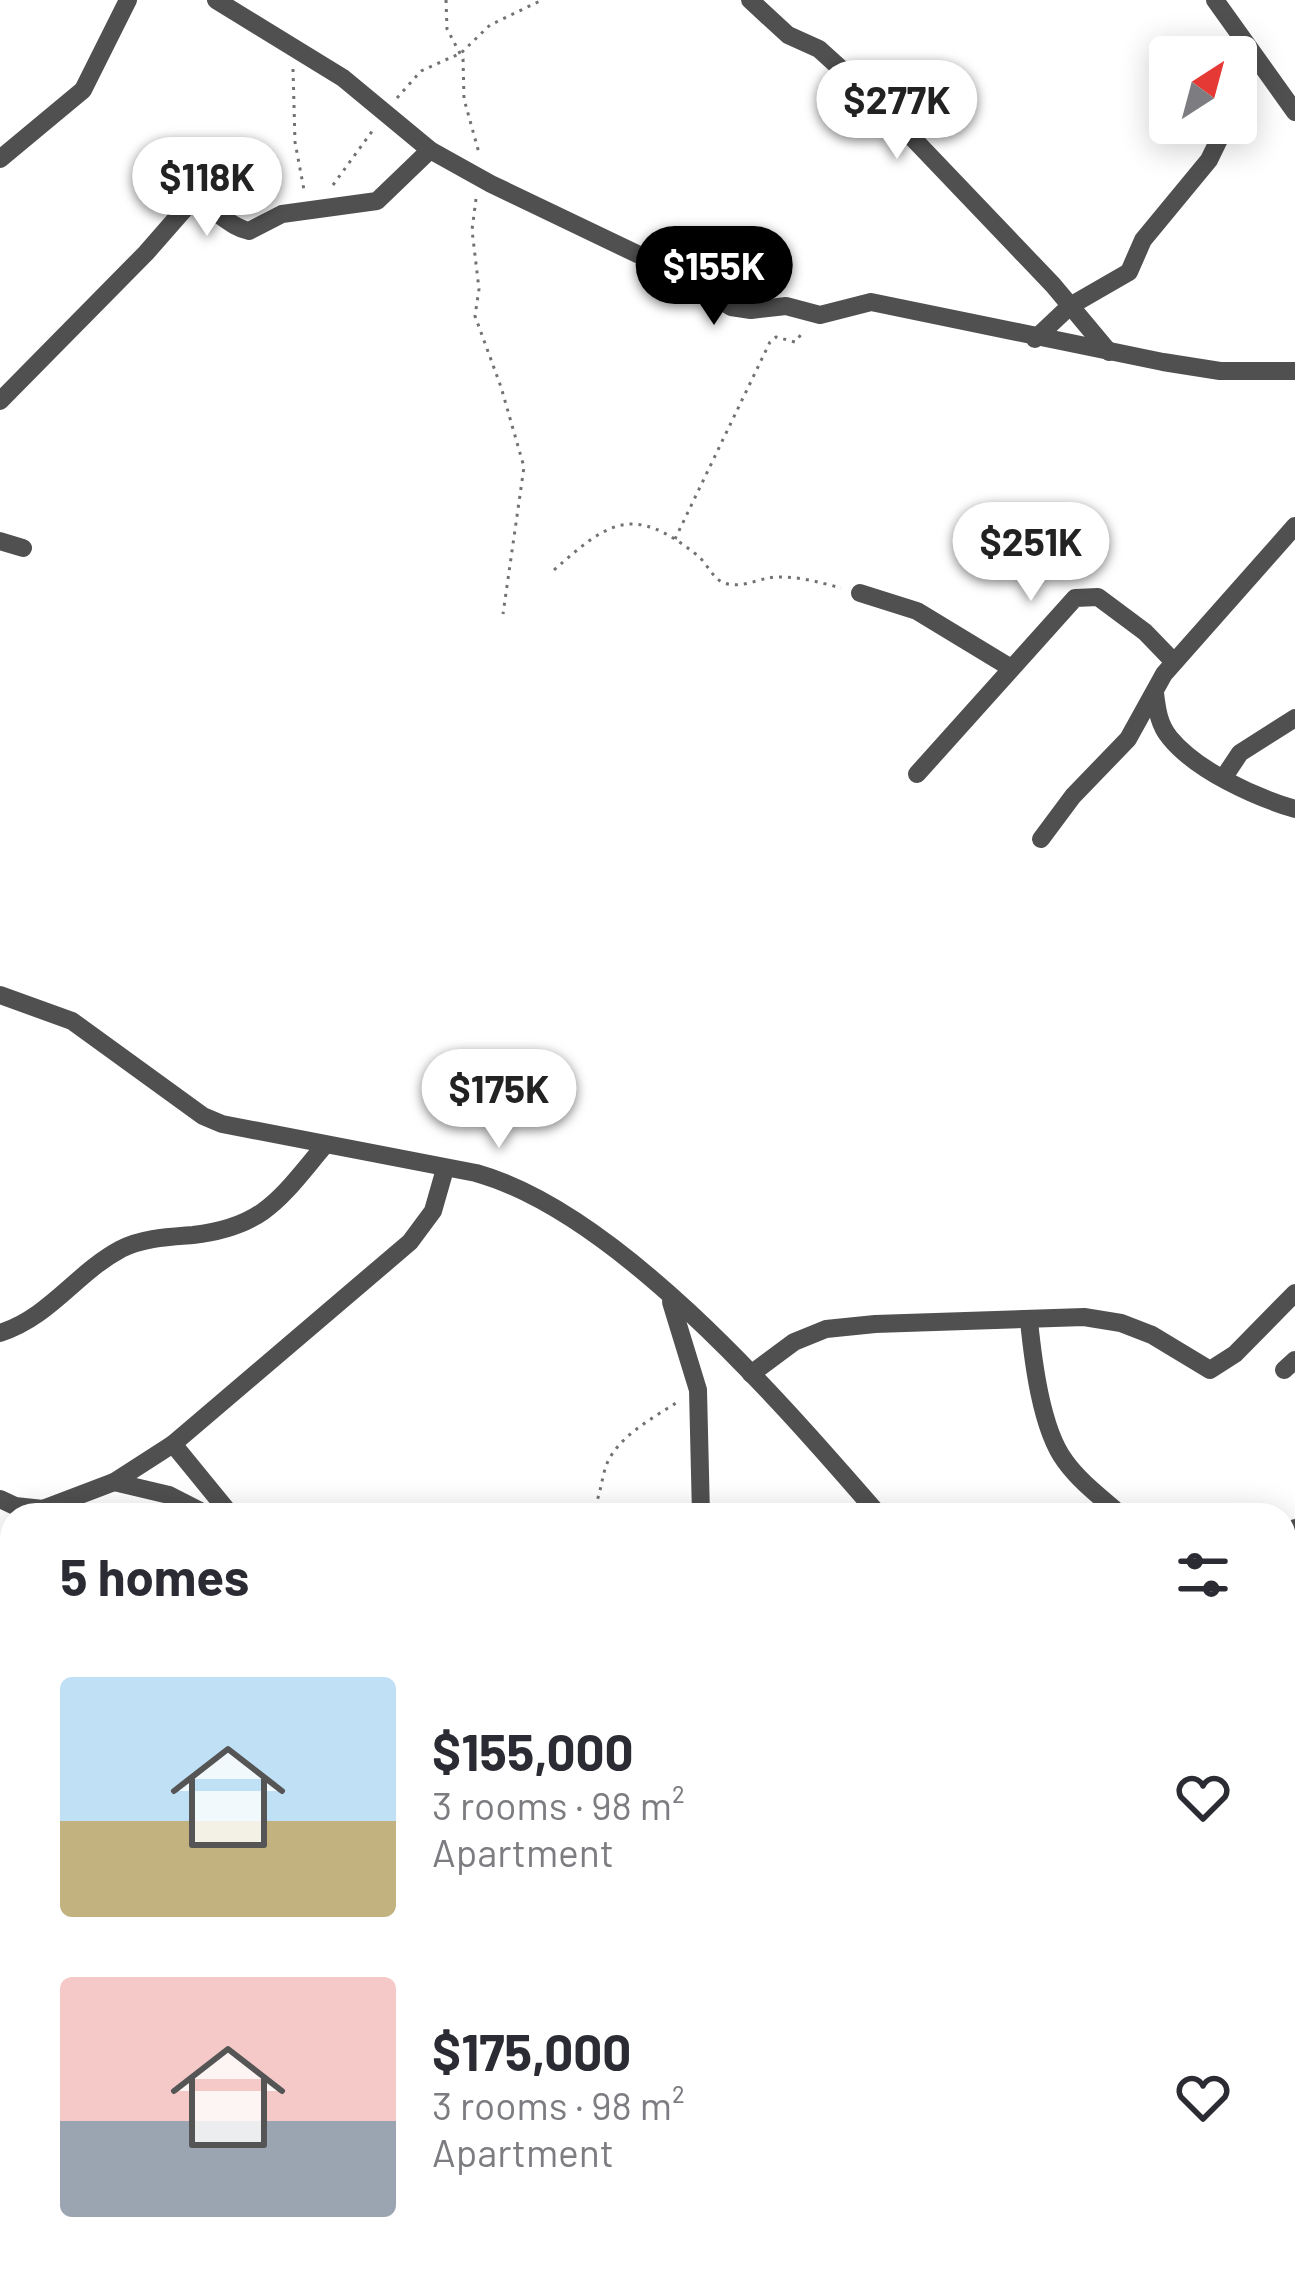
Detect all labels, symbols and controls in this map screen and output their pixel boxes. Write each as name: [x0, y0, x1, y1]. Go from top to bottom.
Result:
north arrow: [1149, 36, 1257, 144]
map controls: [1149, 36, 1257, 144]
pin: $277K: [813, 60, 981, 162]
text: $277K: [843, 75, 951, 122]
pin: $118K: [123, 137, 291, 239]
text: $118K: [159, 152, 255, 199]
pin: $155K: [630, 226, 798, 328]
text: $155K: [663, 241, 765, 288]
pin: $251K: [947, 502, 1115, 604]
text: $251K: [980, 517, 1082, 564]
pin: $175K: [415, 1049, 583, 1151]
text: $175K: [449, 1064, 549, 1111]
icon: filters: [1170, 1542, 1236, 1608]
text: 5 homes: [60, 1545, 249, 1606]
text: $155,000: [432, 1720, 634, 1781]
icon: home: [156, 1725, 300, 1869]
icon: heart: [1170, 1764, 1236, 1830]
text: 3 rooms · 98 m²: [432, 1781, 685, 1828]
text: Apartment: [432, 1828, 614, 1875]
text: $175,000: [432, 2020, 631, 2081]
icon: home: [156, 2025, 300, 2169]
icon: heart: [1170, 2064, 1236, 2130]
text: 3 rooms · 98 m²: [432, 2081, 685, 2128]
text: Apartment: [432, 2128, 614, 2175]

